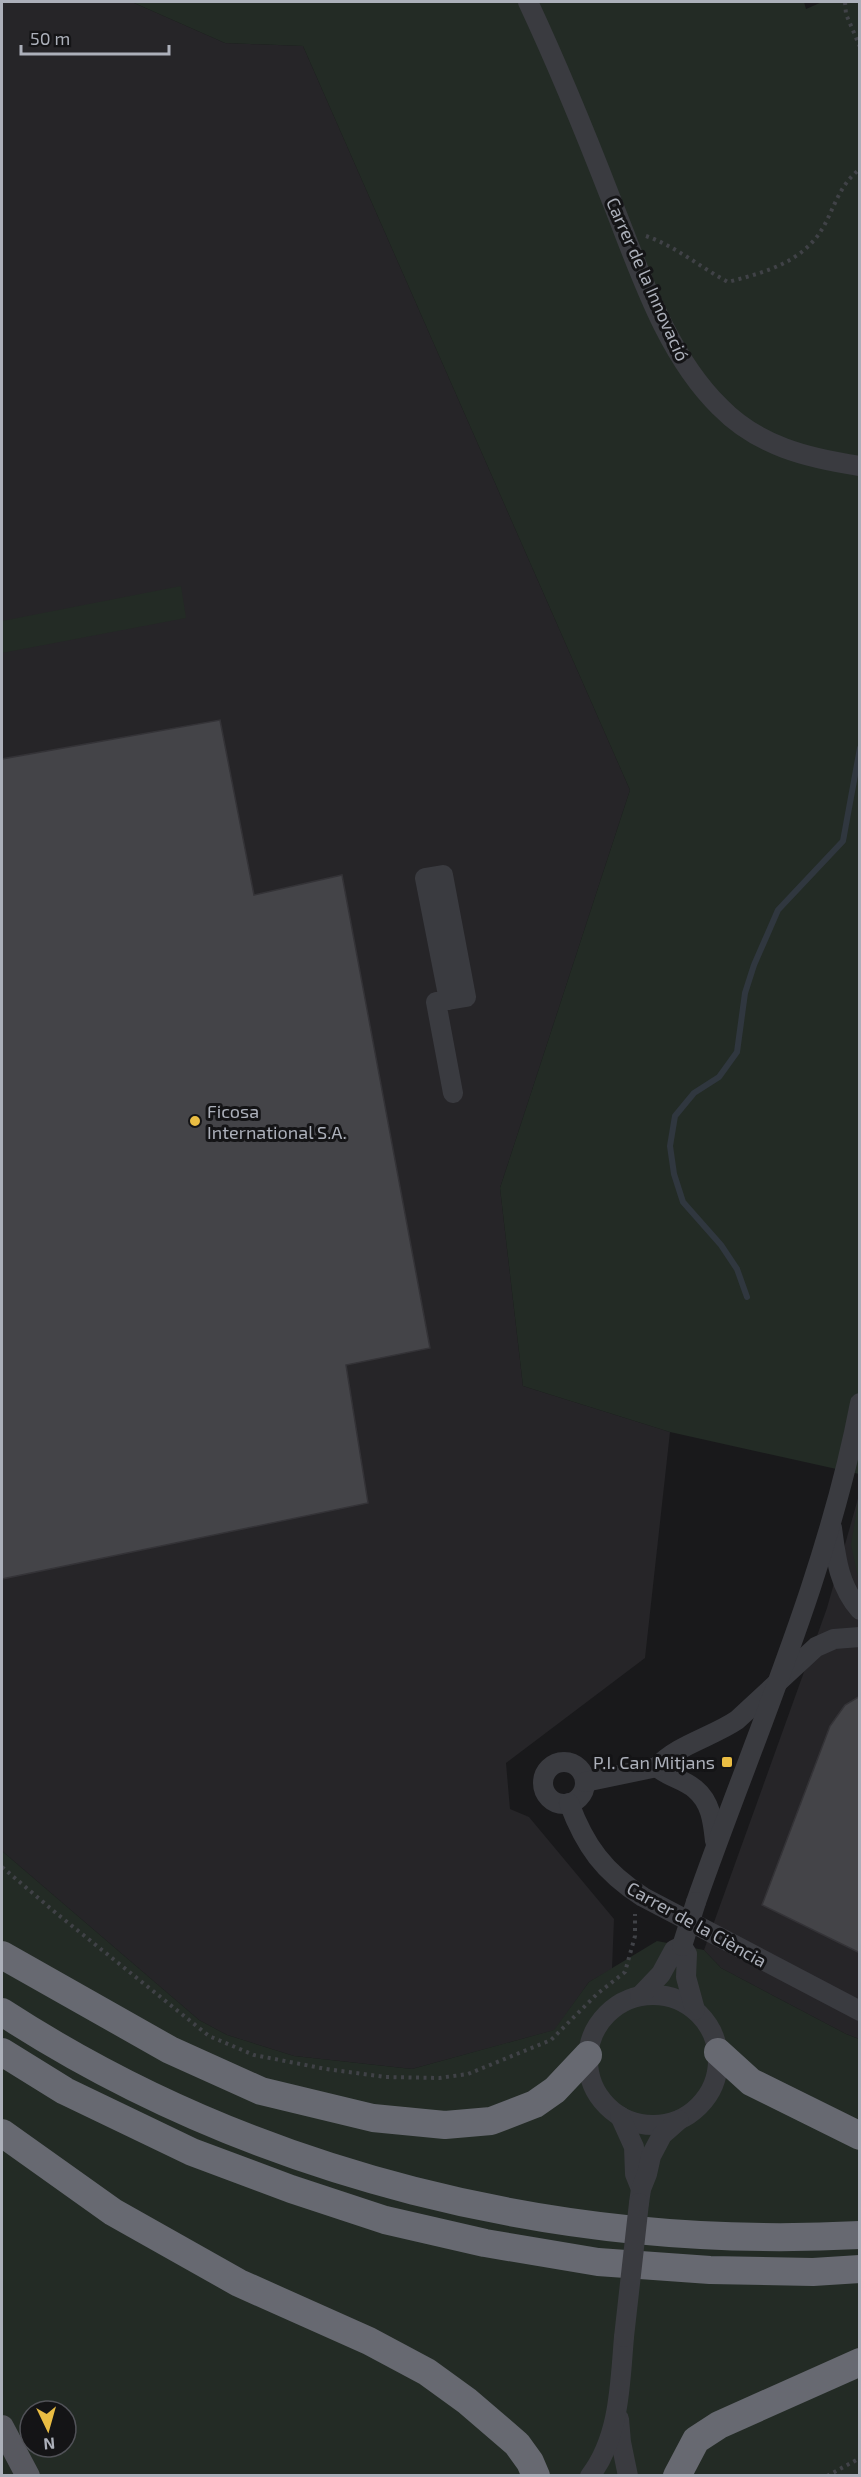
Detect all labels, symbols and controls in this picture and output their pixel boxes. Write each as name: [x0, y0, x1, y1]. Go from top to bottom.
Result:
scale bar: [21, 18, 170, 56]
text: 50 m: [30, 27, 70, 49]
street label: Carrer de la Innovació: [602, 194, 694, 364]
place label: Ficosa International S.A.: [207, 1100, 347, 1143]
marker: Ficosa International S.A.: [188, 1114, 202, 1128]
place label: P.I. Can Mitjans: [593, 1751, 715, 1773]
marker: P.I. Can Mitjans: [720, 1755, 734, 1769]
street label: Carrer de la Ciència: [623, 1877, 771, 1971]
north arrow: [18, 2399, 78, 2459]
text: N: [43, 2434, 56, 2454]

